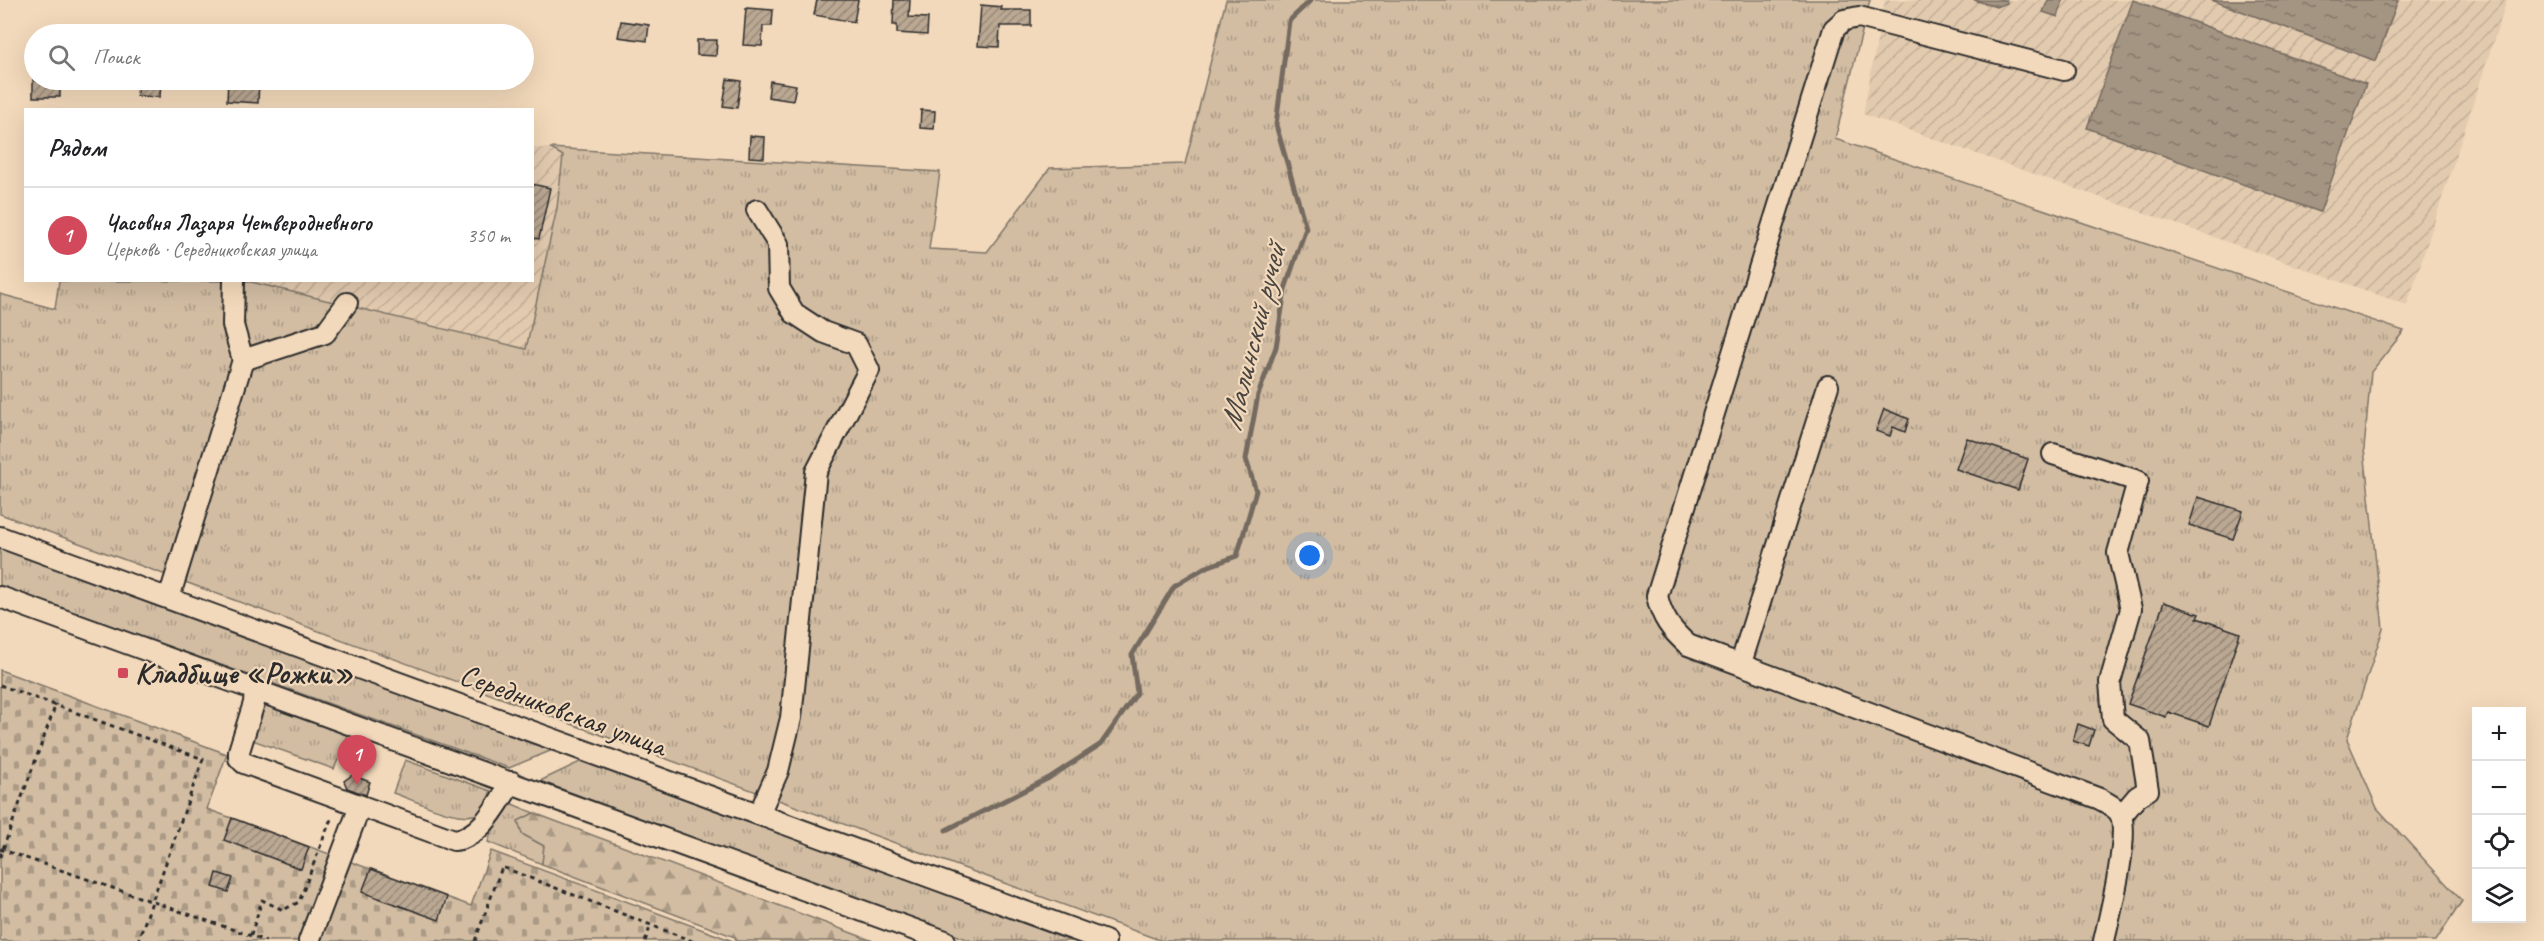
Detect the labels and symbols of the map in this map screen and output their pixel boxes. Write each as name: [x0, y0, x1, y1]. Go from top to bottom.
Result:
water label: Малинский ручей: [1210, 234, 1297, 434]
your location: [1295, 541, 1324, 570]
place label: Кладбище «Рожки»: [135, 654, 354, 692]
street label: Середниковская улица: [455, 655, 674, 766]
marker: Кладбище «Рожки»: [116, 666, 130, 680]
pin: 1: [338, 736, 376, 785]

